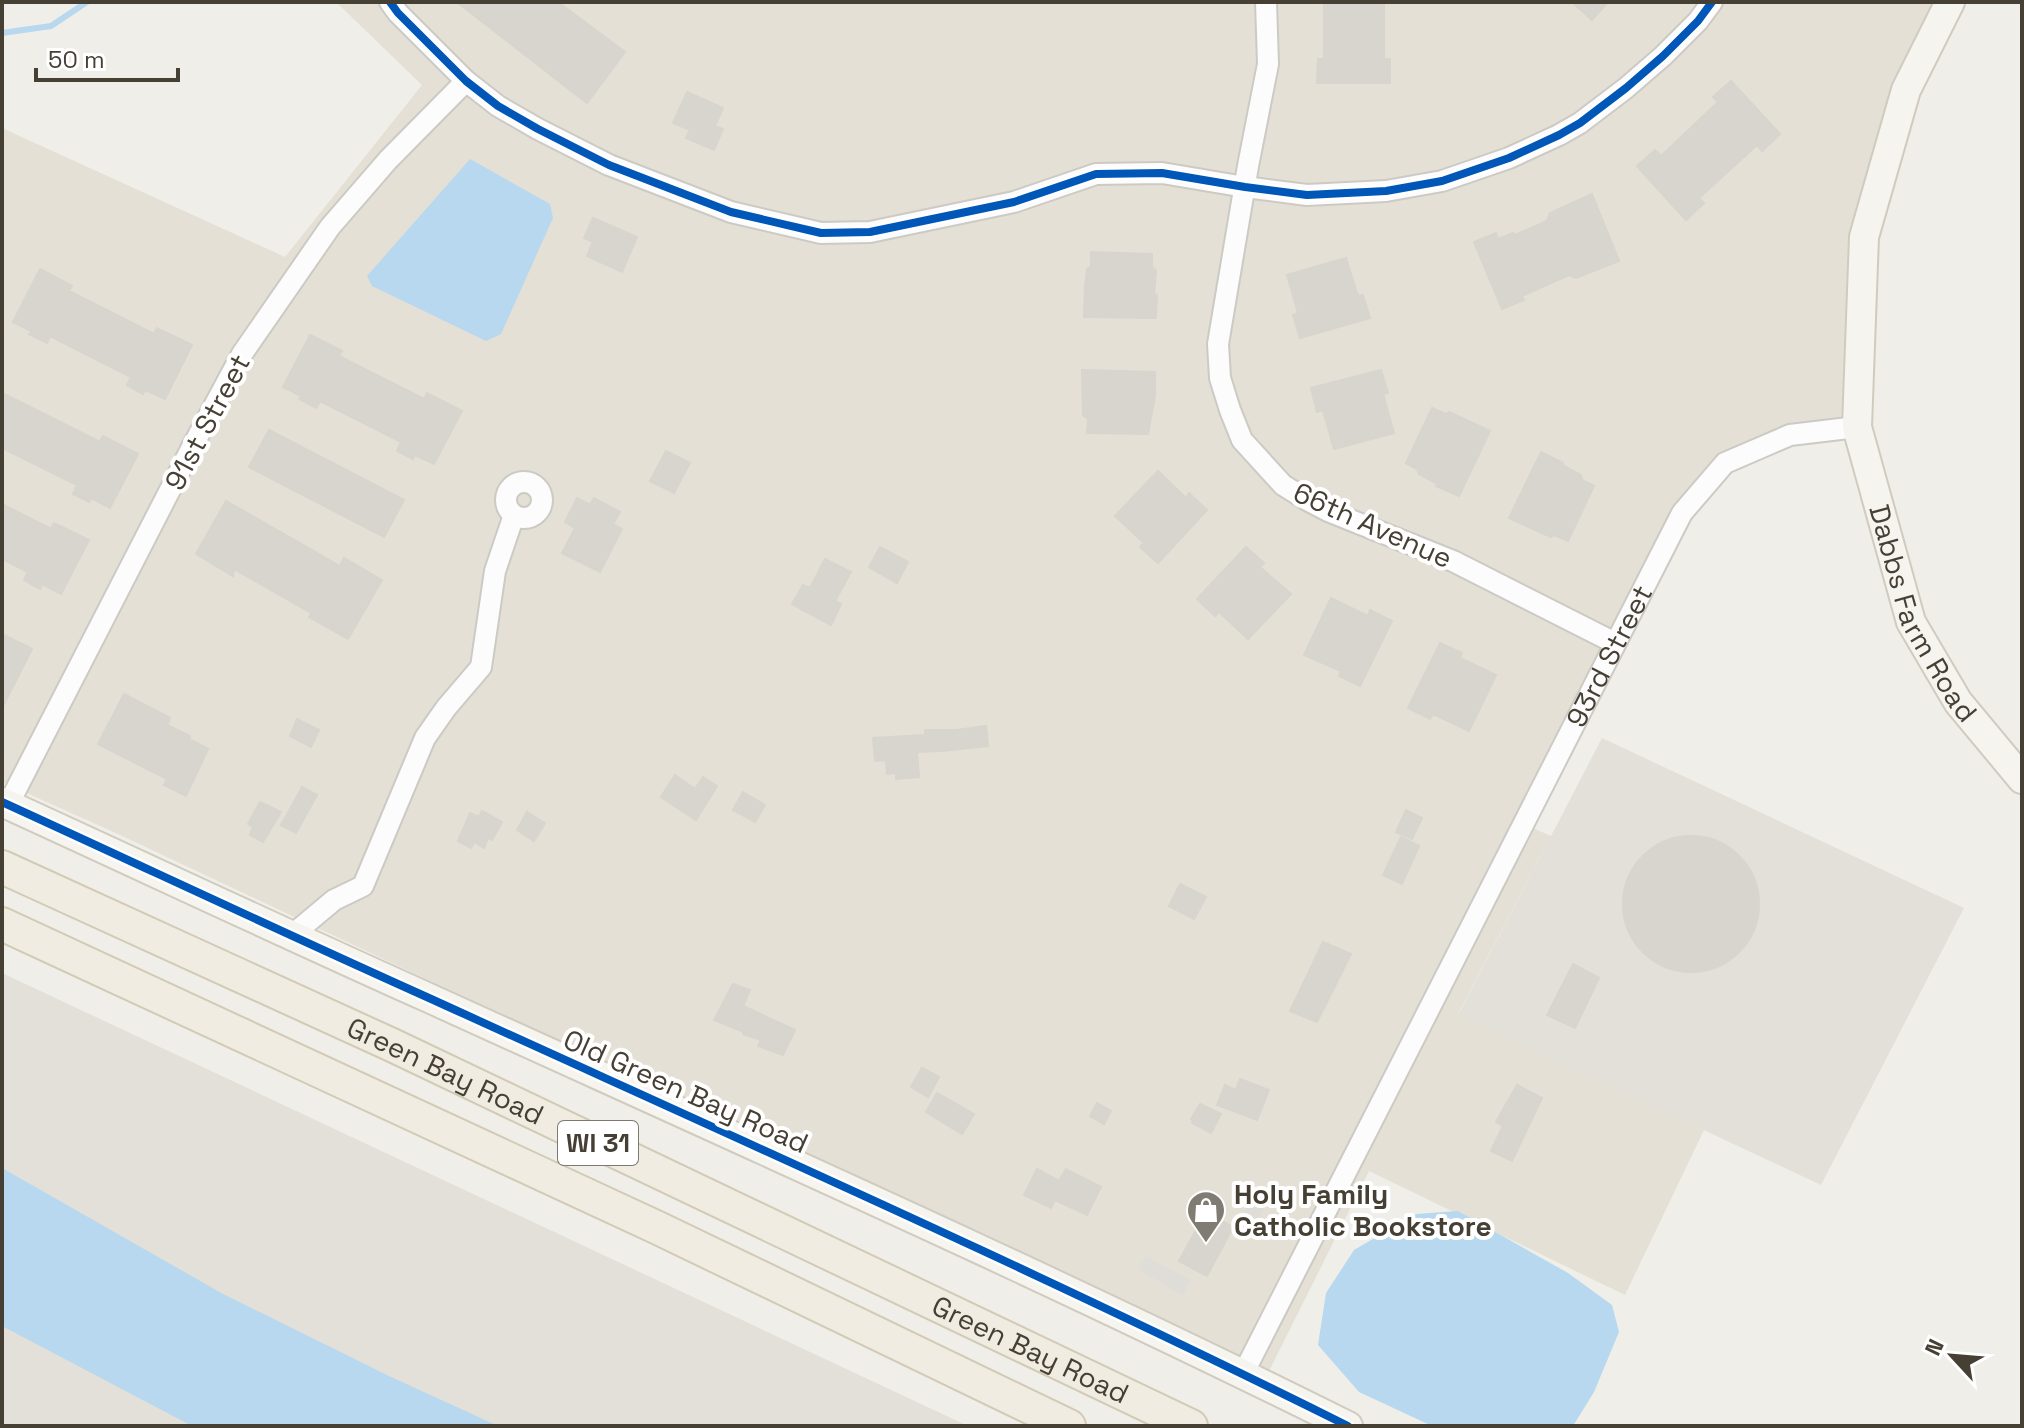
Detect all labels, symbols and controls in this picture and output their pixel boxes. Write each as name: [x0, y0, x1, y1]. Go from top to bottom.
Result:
scale bar: [36, 32, 178, 82]
text: 50 m: [48, 44, 105, 75]
street label: 91st Street: [156, 348, 258, 496]
street label: 66th Avenue: [1288, 474, 1458, 576]
street label: Dabbs Farm Road: [1861, 501, 1985, 729]
street label: 93rd Street: [1558, 579, 1660, 733]
street label: Green Bay Road: [341, 1009, 550, 1133]
street label: Old Green Bay Road: [558, 1021, 814, 1161]
road number: WI 31: [558, 1121, 638, 1165]
place label: Holy Family Catholic Bookstore: [1234, 1176, 1492, 1244]
shop icon: Holy Family Catholic Bookstore: [1185, 1189, 1227, 1244]
street label: Green Bay Road: [926, 1287, 1135, 1412]
north arrow: [1912, 1316, 1992, 1396]
text: N: [1918, 1334, 1950, 1360]

